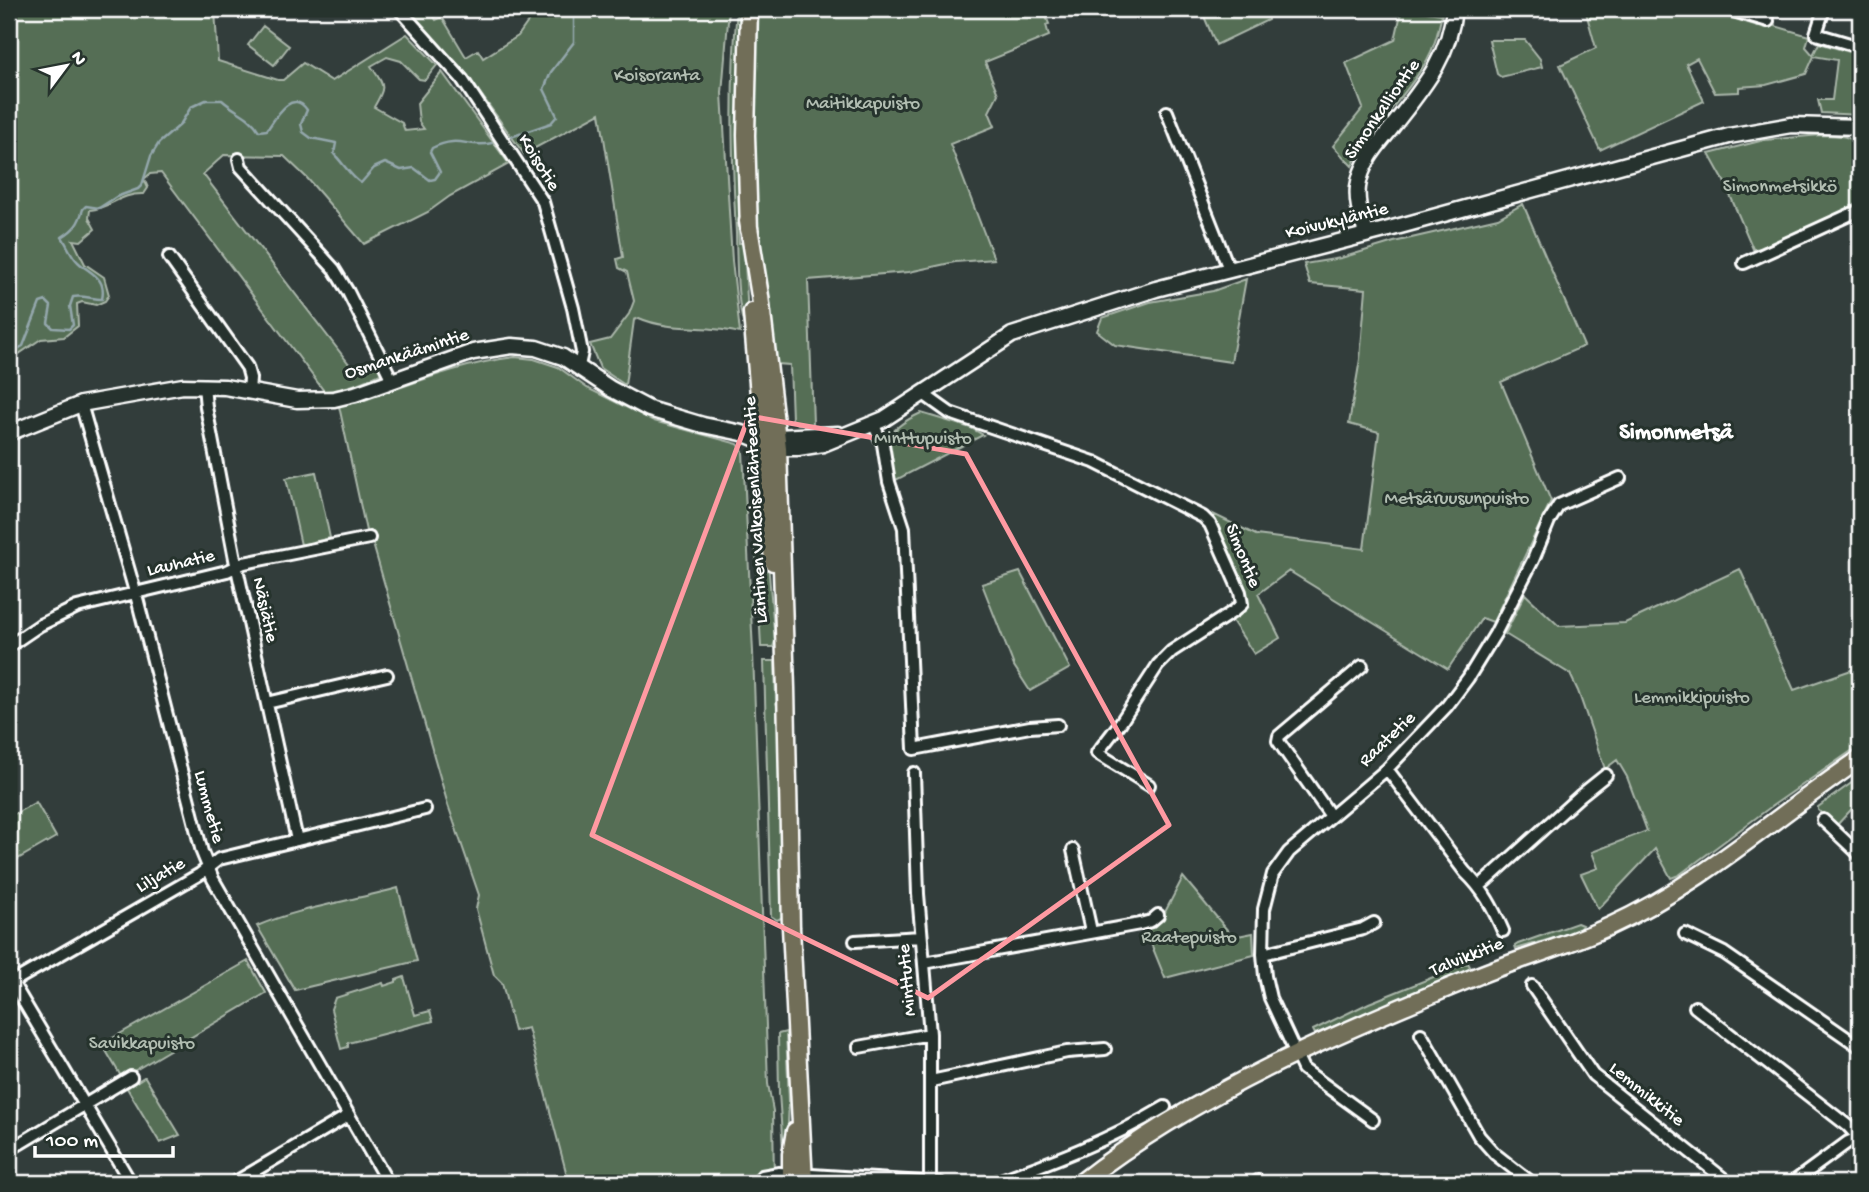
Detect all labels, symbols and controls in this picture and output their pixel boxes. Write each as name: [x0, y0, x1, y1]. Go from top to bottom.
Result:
north arrow: [32, 32, 102, 102]
text: N: [64, 47, 90, 70]
street label: Simonkalliontie: [1340, 55, 1426, 165]
park label: Koisoranta: [614, 65, 701, 88]
park label: Maitikkapuisto: [806, 93, 920, 116]
street label: Koisotie: [512, 130, 565, 196]
park label: Simonmetsikkö: [1723, 176, 1837, 199]
street label: Koivukyläntie: [1283, 198, 1391, 246]
street label: Osmankäämintie: [342, 324, 472, 386]
street label: Läntinen Valkoisenlähteentie: [740, 396, 774, 624]
district label: Simonmetsä: [1619, 420, 1734, 447]
park label: Minttupuisto: [874, 428, 972, 451]
park label: Metsäruusunpuisto: [1385, 488, 1530, 511]
street label: Simontie: [1219, 521, 1265, 592]
street label: Lauhatie: [145, 545, 217, 583]
street label: Näsiätie: [245, 575, 283, 645]
park label: Lemmikkipuisto: [1634, 687, 1750, 710]
street label: Raatetie: [1355, 707, 1421, 773]
street label: Lummetie: [187, 768, 229, 846]
street label: Liljatie: [132, 853, 190, 899]
park label: Raatepuisto: [1141, 927, 1237, 950]
street label: Talvikkitie: [1426, 933, 1507, 984]
street label: Minttutie: [893, 943, 923, 1017]
park label: Savikkapuisto: [89, 1033, 195, 1056]
street label: Lemmikkitie: [1604, 1058, 1689, 1133]
scale bar: [35, 1115, 173, 1159]
text: 100 m: [45, 1130, 98, 1155]

